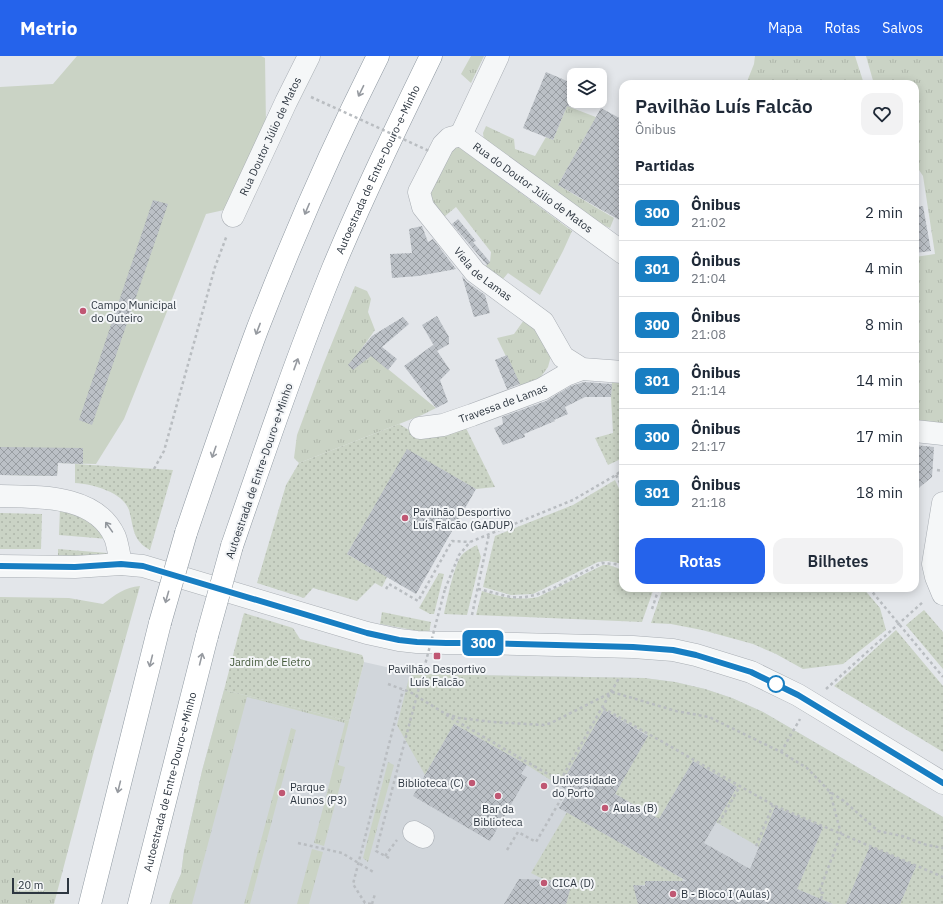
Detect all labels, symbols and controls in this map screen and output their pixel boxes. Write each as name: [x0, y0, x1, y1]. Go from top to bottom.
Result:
text: Metrio: [20, 16, 77, 40]
text: Mapa: [768, 19, 802, 37]
text: Rotas: [824, 19, 860, 37]
text: Salvos: [882, 19, 923, 37]
map controls: [567, 68, 607, 108]
button: layers: [567, 68, 607, 108]
street label: Rua Doutor Júlio de Matos: [236, 75, 304, 198]
street label: Autoestrada de Entre-Douro-e-Minho: [333, 83, 423, 256]
one-way arrow: [357, 85, 364, 97]
button: heart: [861, 93, 903, 135]
text: Pavilhão Luís Falcão: [635, 94, 813, 118]
text: Ônibus: [635, 121, 676, 138]
street label: Rua do Doutor Júlio de Matos: [470, 139, 596, 236]
text: Partidas: [635, 156, 695, 175]
text: Ônibus: [691, 195, 741, 214]
one-way arrow: [303, 203, 310, 215]
text: 2 min: [865, 203, 903, 222]
text: 300: [644, 204, 670, 222]
text: 21:02: [691, 214, 726, 231]
street label: Viela de Lamas: [451, 244, 515, 304]
text: Ônibus: [691, 251, 741, 270]
text: 4 min: [865, 259, 903, 278]
text: 301: [644, 260, 670, 278]
text: 21:04: [691, 270, 726, 287]
place label: Campo Municipal do Outeiro: [91, 298, 176, 325]
marker: Campo Municipal do Outeiro: [78, 306, 88, 316]
text: Ônibus: [691, 307, 741, 326]
text: 8 min: [865, 315, 903, 334]
text: 300: [644, 316, 670, 334]
one-way arrow: [253, 323, 261, 335]
text: 21:08: [691, 326, 726, 343]
one-way arrow: [292, 359, 300, 371]
text: Ônibus: [691, 363, 741, 382]
text: 14 min: [856, 371, 903, 390]
text: 301: [644, 372, 670, 390]
street label: Travessa de Lamas: [457, 380, 550, 426]
street label: Autoestrada de Entre-Douro-e-Minho: [222, 381, 296, 561]
text: 21:14: [691, 382, 726, 399]
text: Ônibus: [691, 419, 741, 438]
text: 17 min: [856, 427, 903, 446]
text: 300: [644, 428, 670, 446]
text: 21:17: [691, 438, 726, 455]
one-way arrow: [210, 445, 217, 458]
text: Ônibus: [691, 475, 741, 494]
text: 18 min: [856, 483, 903, 502]
text: 301: [644, 484, 670, 502]
text: 21:18: [691, 494, 726, 511]
place label: Pavilhão Desportivo Luís Falcão (GADUP): [413, 505, 514, 532]
marker: Pavilhão Desportivo Luís Falcão (GADUP): [400, 513, 410, 523]
one-way arrow: [105, 522, 113, 533]
button: Rotas: [635, 538, 765, 584]
button: Bilhetes: [773, 538, 903, 584]
one-way arrow: [163, 591, 170, 604]
line badge: 300: [460, 630, 506, 656]
text: 300: [470, 634, 496, 652]
marker: Pavilhão Desportivo Luís Falcão: [432, 651, 442, 661]
one-way arrow: [198, 653, 206, 666]
one-way arrow: [146, 654, 154, 667]
park label: Jardim de Eletro: [229, 655, 311, 669]
place label: Pavilhão Desportivo Luís Falcão: [388, 662, 486, 689]
unlabelled marker: [767, 675, 785, 693]
street label: Autoestrada de Entre-Douro-e-Minho: [140, 691, 200, 873]
place label: Universidade do Porto: [552, 773, 617, 800]
place label: Biblioteca (C): [398, 776, 464, 790]
marker: Biblioteca (C): [467, 778, 477, 788]
one-way arrow: [115, 780, 122, 793]
place label: Parque Alunos (P3): [290, 780, 347, 807]
marker: Universidade do Porto: [539, 781, 549, 791]
marker: Parque Alunos (P3): [277, 788, 287, 798]
marker: Bar da Biblioteca: [493, 791, 503, 801]
place label: Aulas (B): [613, 801, 658, 815]
place label: Bar da Biblioteca: [473, 802, 523, 829]
marker: Aulas (B): [600, 803, 610, 813]
scale bar: [12, 876, 69, 895]
place label: CICA (D): [552, 876, 594, 890]
text: 20 m: [18, 878, 43, 892]
marker: CICA (D): [539, 878, 549, 888]
place label: B - Bloco I (Aulas): [681, 887, 770, 901]
marker: B - Bloco I (Aulas): [668, 889, 678, 899]

